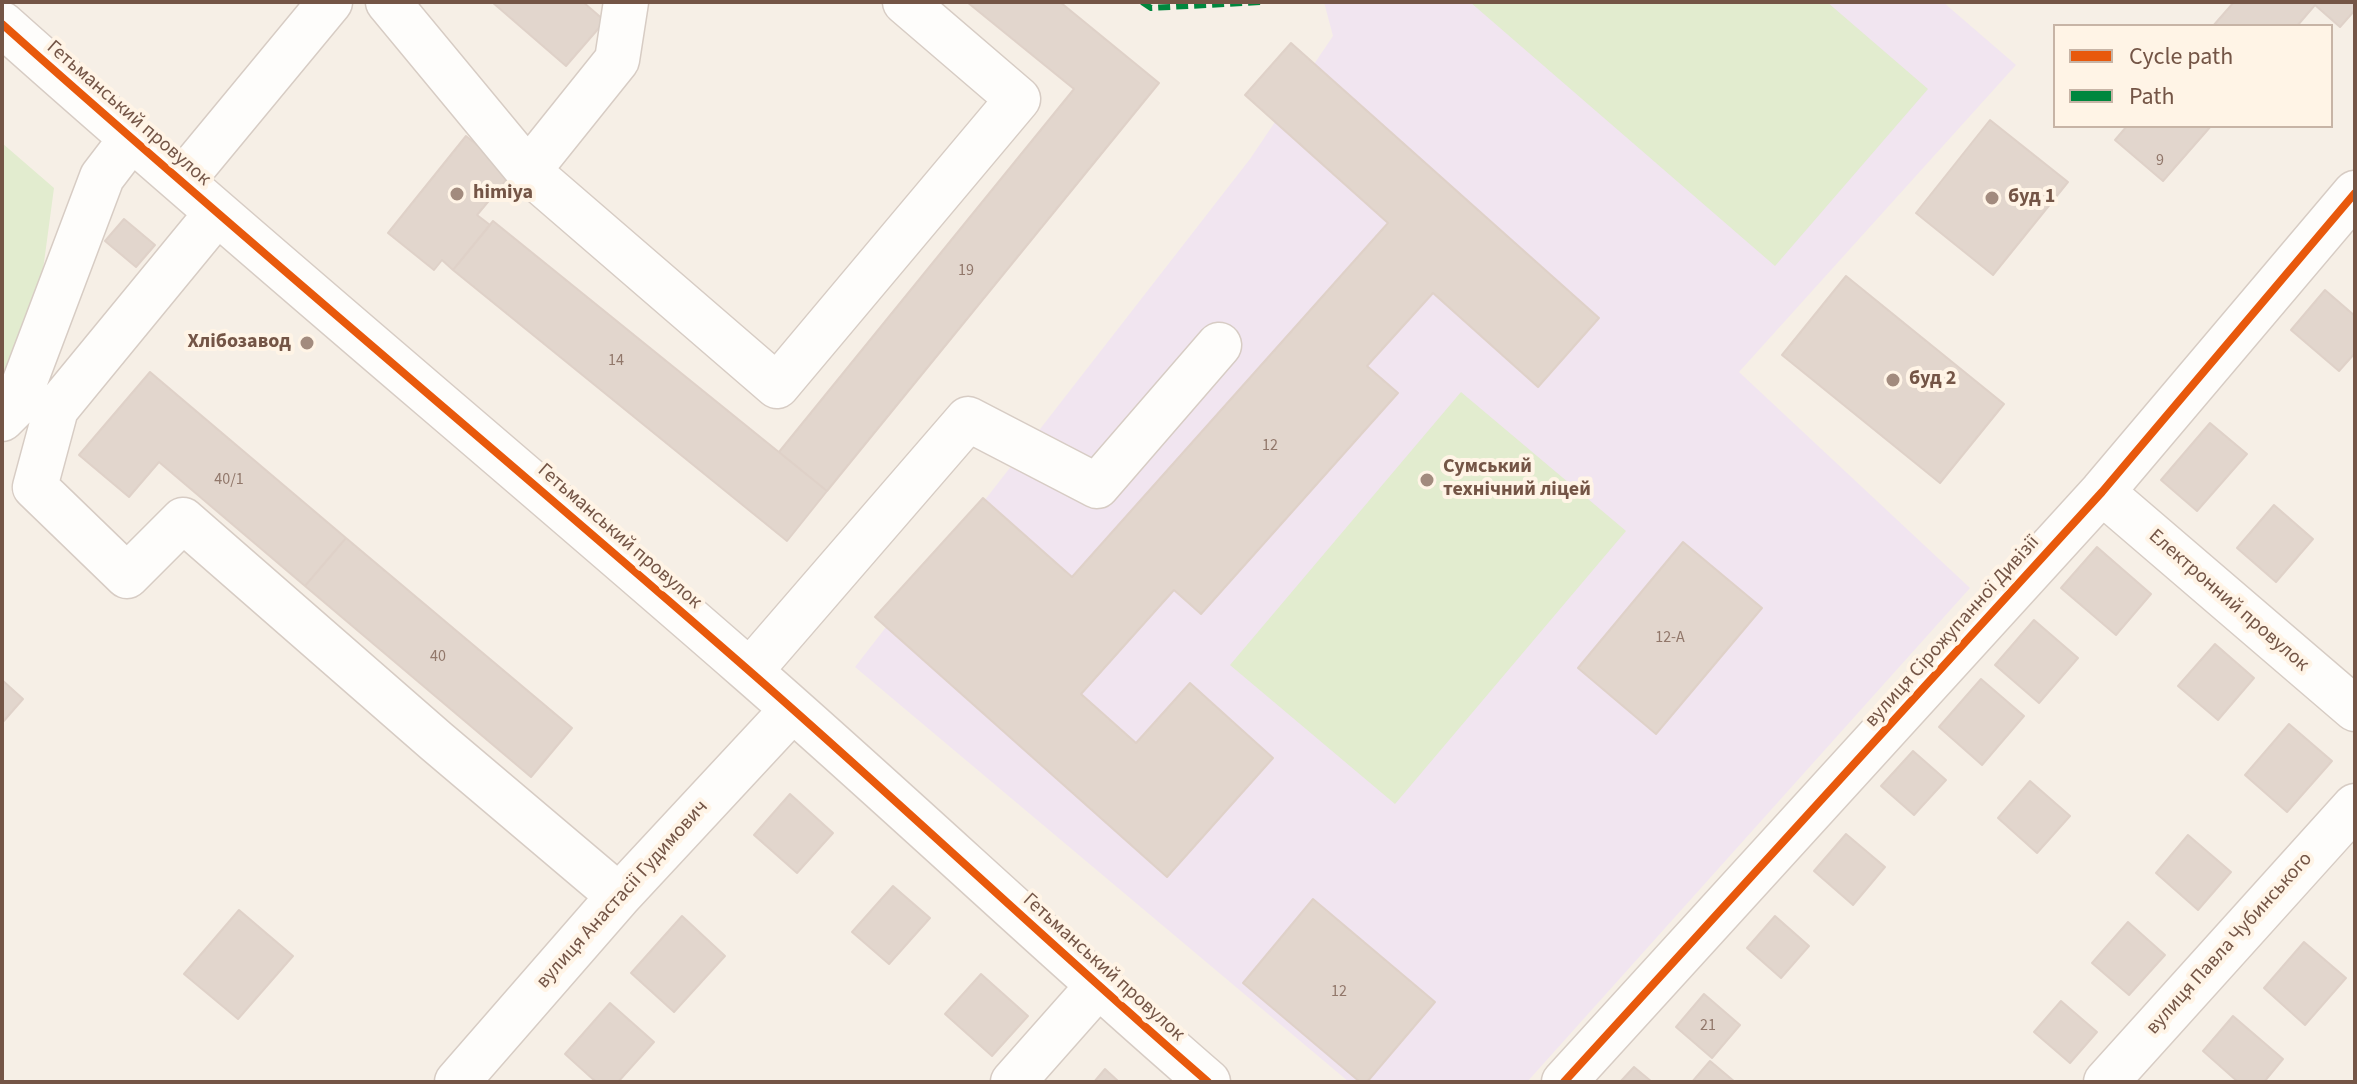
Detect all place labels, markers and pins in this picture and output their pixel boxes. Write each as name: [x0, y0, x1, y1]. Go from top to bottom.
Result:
place label: himiya: [473, 182, 533, 206]
marker: himiya: [448, 185, 466, 203]
place label: буд 1: [2008, 186, 2055, 210]
marker: буд 1: [1983, 189, 2001, 207]
place label: Хлібозавод: [187, 331, 291, 355]
marker: Хлібозавод: [298, 334, 316, 352]
place label: буд 2: [1909, 368, 1956, 392]
marker: буд 2: [1884, 371, 1902, 389]
place label: Сумський технічний ліцей: [1443, 456, 1591, 503]
marker: Сумський технічний ліцей: [1418, 471, 1436, 489]

